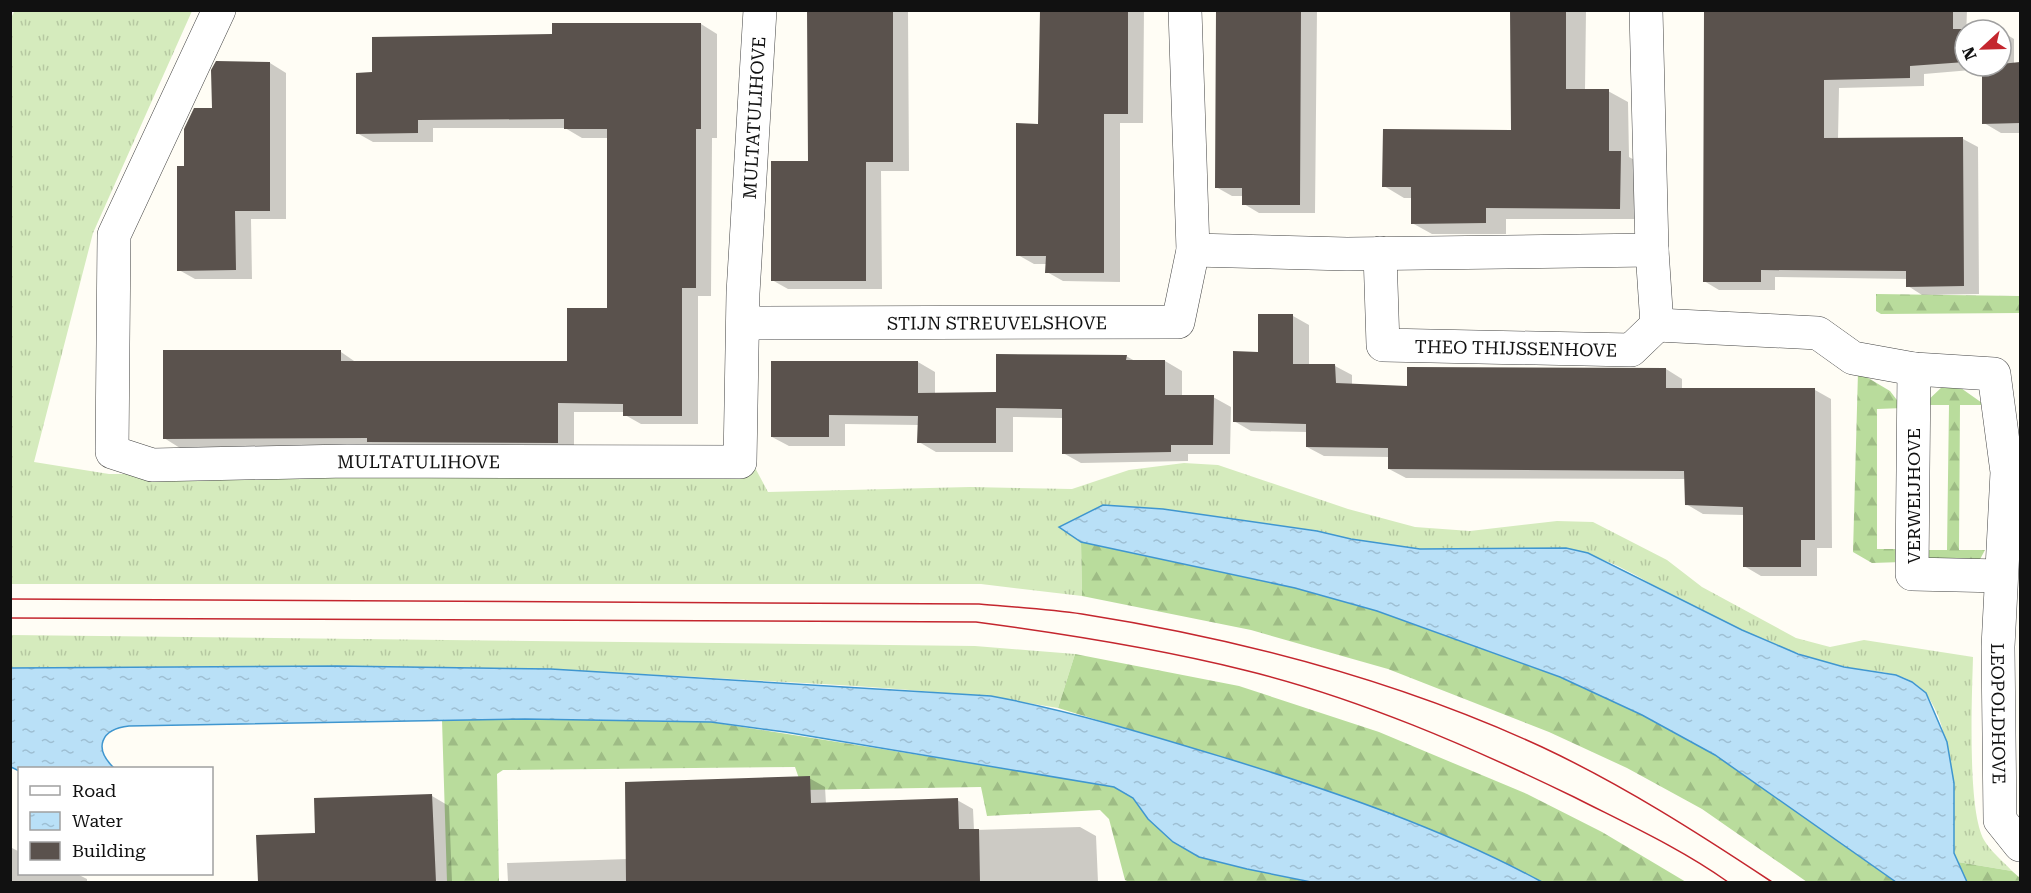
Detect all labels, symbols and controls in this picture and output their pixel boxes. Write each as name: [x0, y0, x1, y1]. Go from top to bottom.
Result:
north arrow: [1953, 18, 2013, 78]
street label: MULTATULIHOVE: [738, 36, 769, 200]
text: N: [1958, 44, 1981, 63]
street label: STIJN STREUVELSHOVE: [887, 312, 1107, 333]
street label: THEO THIJSSENHOVE: [1415, 335, 1617, 360]
street label: VERWEIJHOVE: [1903, 428, 1924, 564]
street label: MULTATULIHOVE: [337, 450, 500, 472]
street label: LEOPOLDHOVE: [1987, 643, 2010, 784]
legend: [18, 767, 213, 875]
text: Road: [72, 780, 117, 801]
text: Water: [72, 810, 123, 831]
text: Building: [72, 840, 146, 861]

